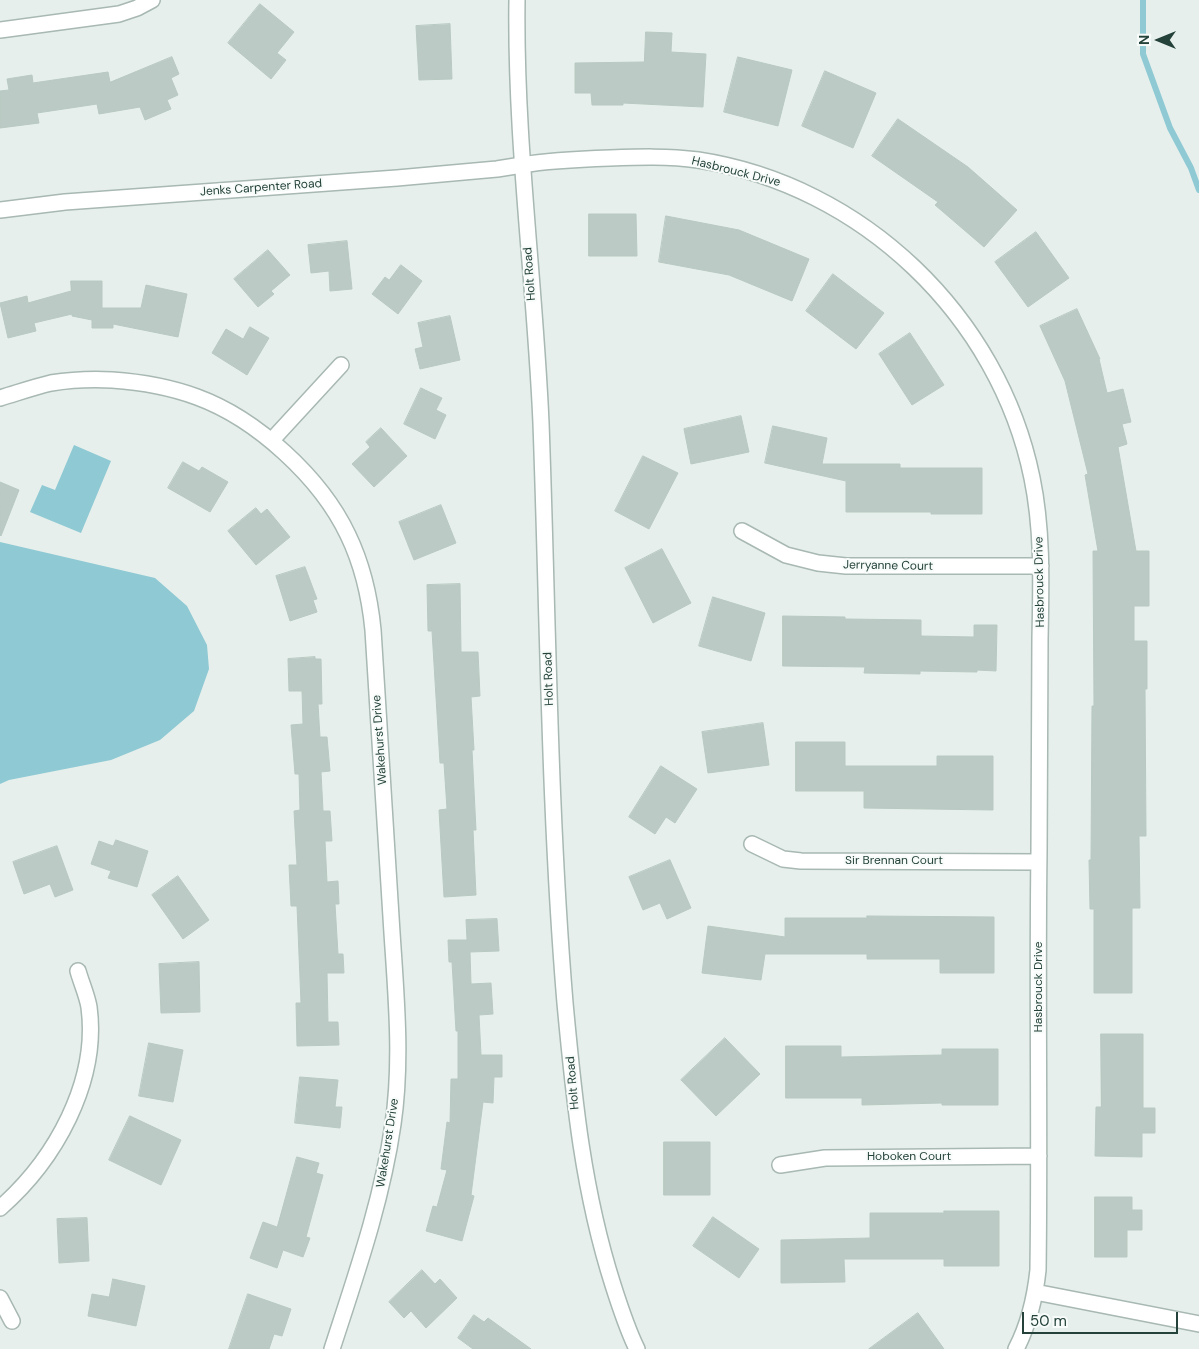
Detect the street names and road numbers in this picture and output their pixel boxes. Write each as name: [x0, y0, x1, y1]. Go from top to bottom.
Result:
street label: Hasbrouck Drive: [690, 154, 782, 190]
street label: Jenks Carpenter Road: [199, 177, 323, 199]
street label: Holt Road: [521, 247, 539, 301]
street label: Hasbrouck Drive: [1032, 536, 1048, 628]
street label: Jerryanne Court: [843, 558, 933, 574]
street label: Holt Road: [541, 652, 557, 706]
street label: Wakehurst Drive: [370, 694, 390, 786]
street label: Sir Brennan Court: [845, 854, 943, 868]
street label: Hasbrouck Drive: [1032, 942, 1046, 1032]
street label: Holt Road: [563, 1056, 583, 1110]
street label: Wakehurst Drive: [374, 1097, 402, 1189]
street label: Hoboken Court: [867, 1150, 951, 1164]

